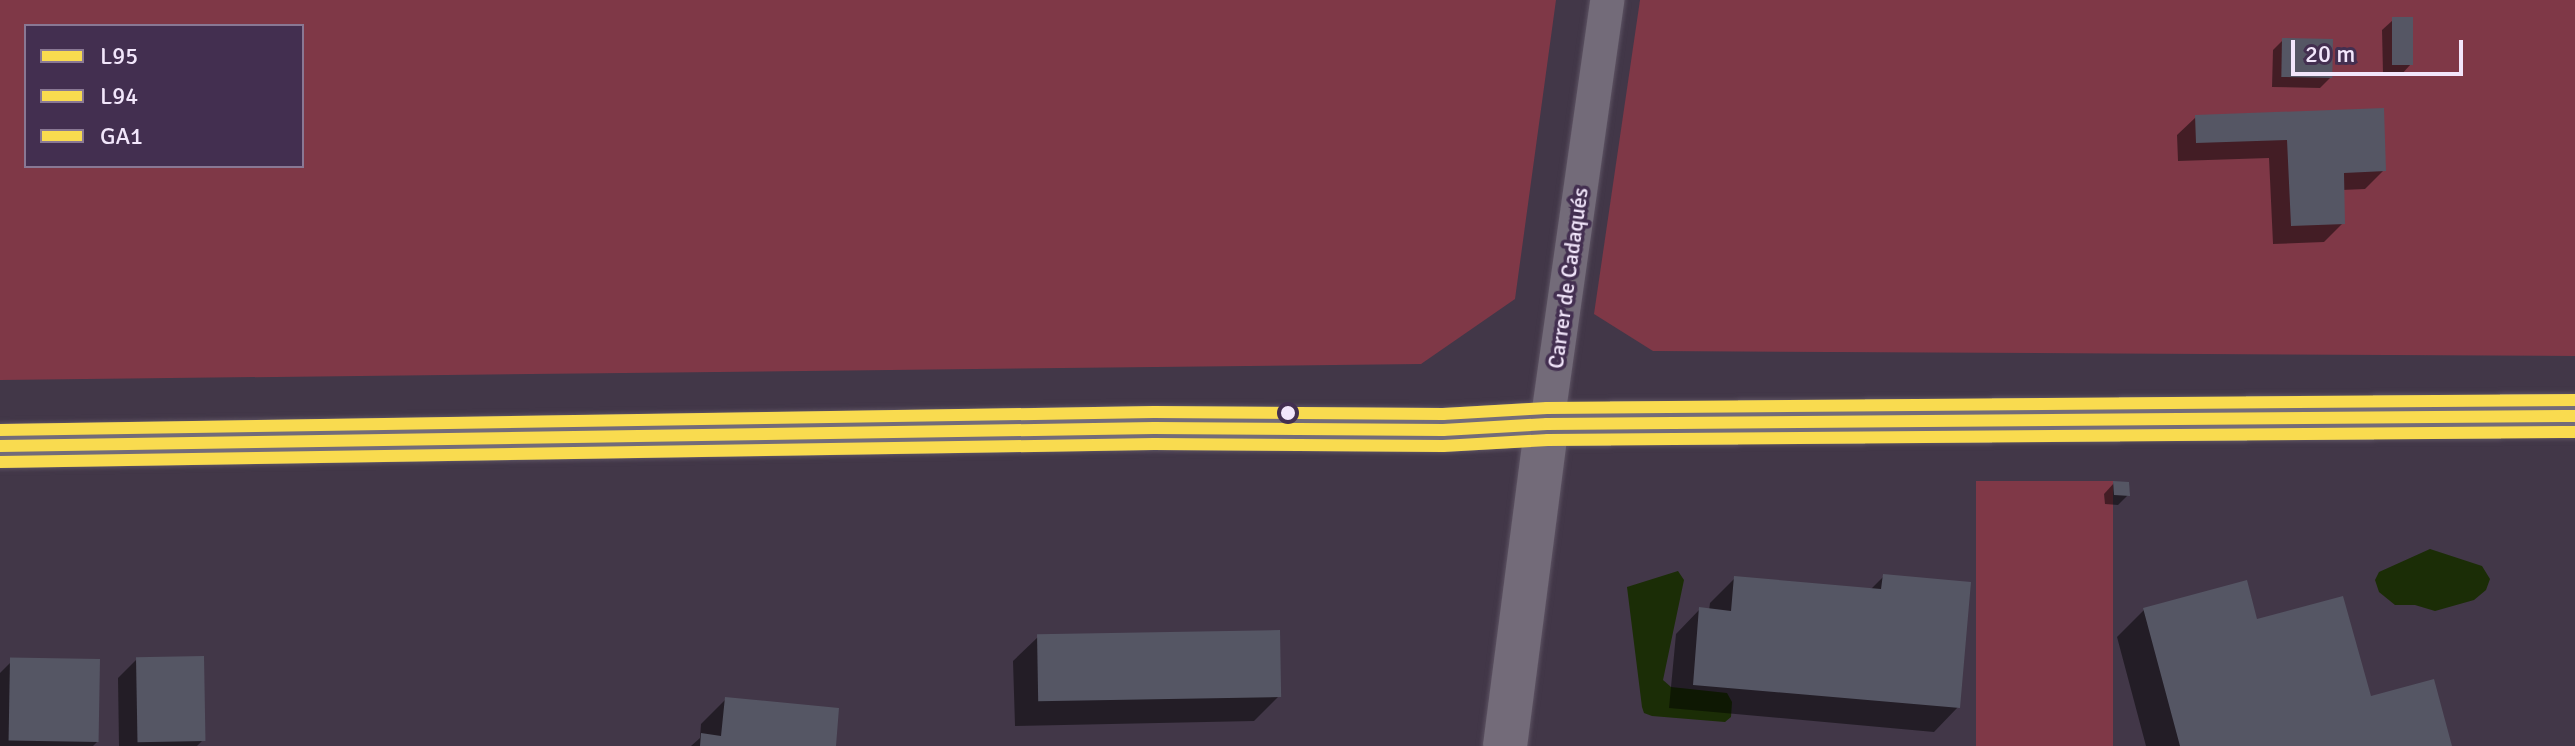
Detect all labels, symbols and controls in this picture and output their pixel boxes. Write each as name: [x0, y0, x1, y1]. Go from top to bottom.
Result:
legend: [24, 24, 304, 168]
scale bar: [2295, 24, 2467, 74]
text: 20 m: [2305, 39, 2355, 69]
text: L95: [100, 41, 138, 71]
text: L94: [100, 81, 138, 111]
text: GA1: [100, 121, 143, 151]
street label: Carrer de Cadaqués: [1542, 186, 1594, 370]
unlabelled marker: [1280, 405, 1296, 421]

